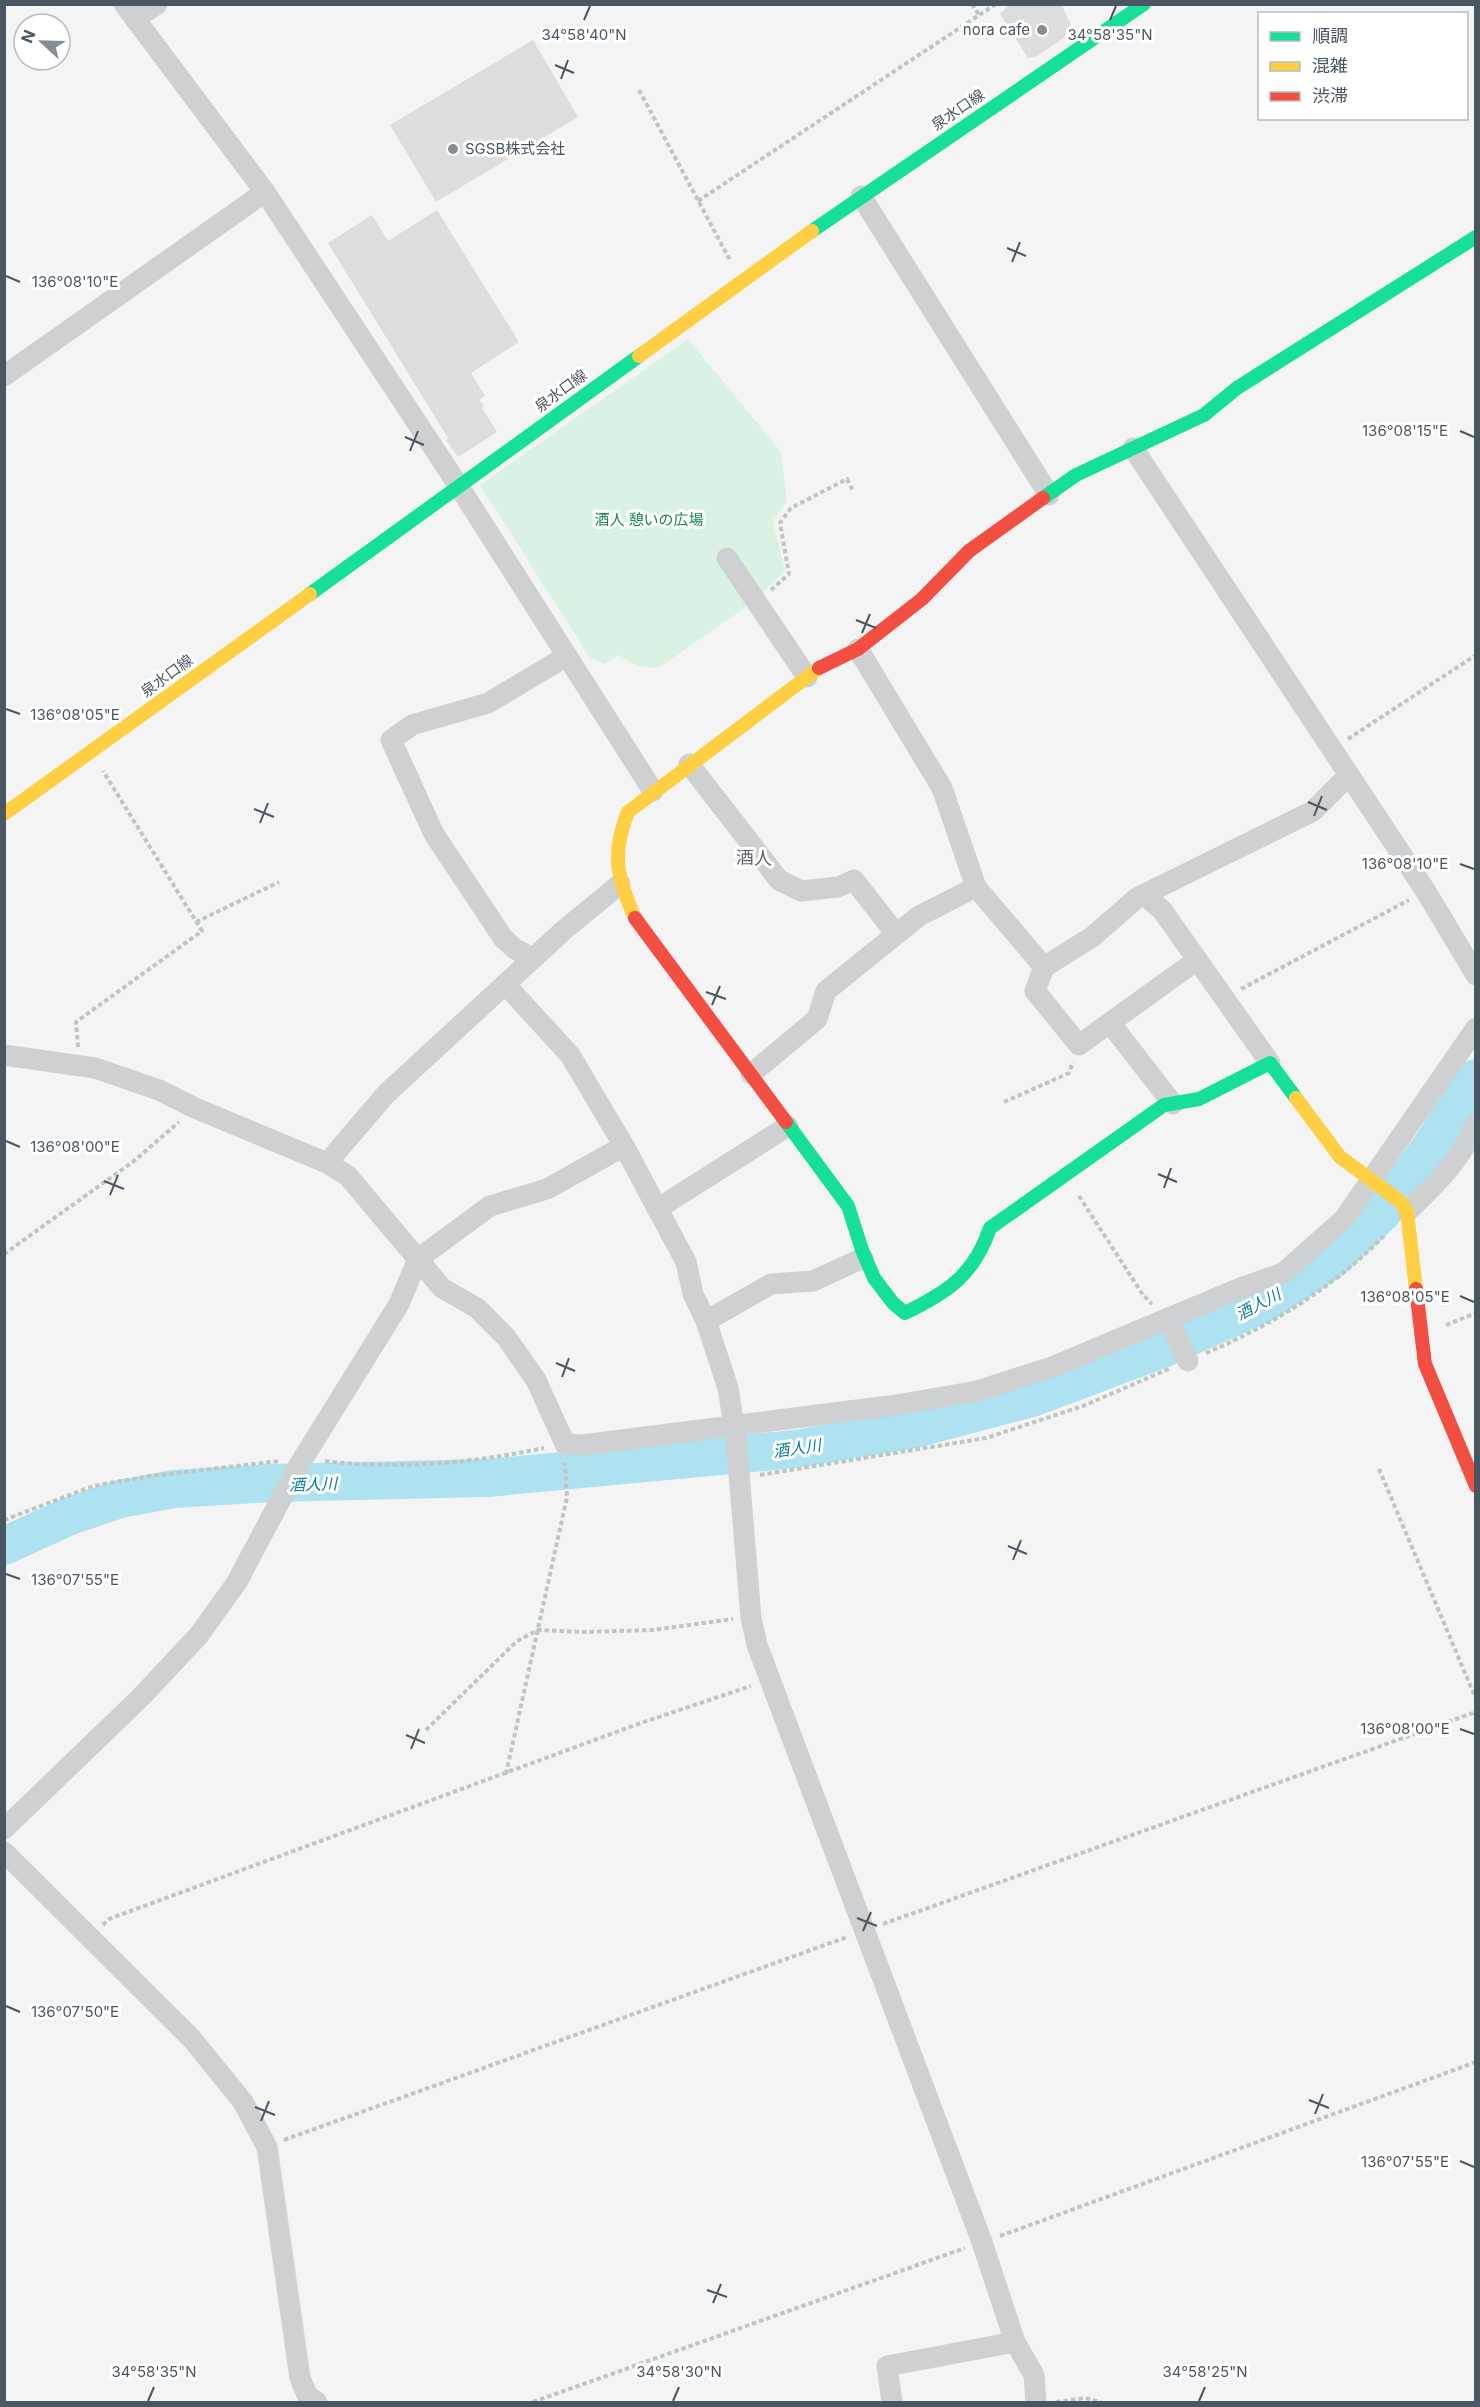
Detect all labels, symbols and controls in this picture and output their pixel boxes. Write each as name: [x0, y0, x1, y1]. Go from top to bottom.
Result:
north arrow: [12, 12, 72, 72]
legend: [1258, 12, 1468, 120]
place label: nora cafe: [963, 20, 1030, 39]
marker: nora cafe: [1035, 23, 1049, 37]
text: 34°58'40"N: [542, 25, 626, 44]
text: 34°58'35"N: [1067, 25, 1153, 44]
text: 順調: [1312, 25, 1348, 46]
text: N: [17, 27, 40, 46]
text: 混雑: [1312, 55, 1348, 76]
street label: 泉水口線: [928, 85, 988, 134]
text: 渋滞: [1312, 85, 1348, 106]
place label: SGSB株式会社: [465, 139, 565, 158]
marker: SGSB株式会社: [446, 142, 460, 156]
text: 136°08'10"E: [32, 272, 118, 291]
street label: 泉水口線: [531, 365, 591, 416]
text: 136°08'15"E: [1362, 421, 1448, 440]
park label: 酒人 憩いの広場: [594, 510, 704, 529]
street label: 泉水口線: [137, 650, 197, 701]
text: 136°08'05"E: [30, 705, 120, 724]
district label: 酒人: [736, 847, 772, 868]
text: 136°08'10"E: [1362, 854, 1448, 873]
text: 136°08'00"E: [30, 1137, 120, 1156]
water label: 酒人川: [1232, 1283, 1286, 1324]
text: 136°08'05"E: [1360, 1287, 1450, 1306]
water label: 酒人川: [772, 1434, 824, 1461]
water label: 酒人川: [289, 1473, 339, 1495]
text: 136°07'55"E: [31, 1570, 119, 1589]
text: 136°08'00"E: [1360, 1719, 1450, 1738]
text: 136°07'50"E: [31, 2002, 119, 2021]
text: 136°07'55"E: [1361, 2152, 1449, 2171]
text: 34°58'35"N: [111, 2362, 197, 2381]
text: 34°58'30"N: [636, 2362, 722, 2381]
text: 34°58'25"N: [1163, 2362, 1247, 2381]

